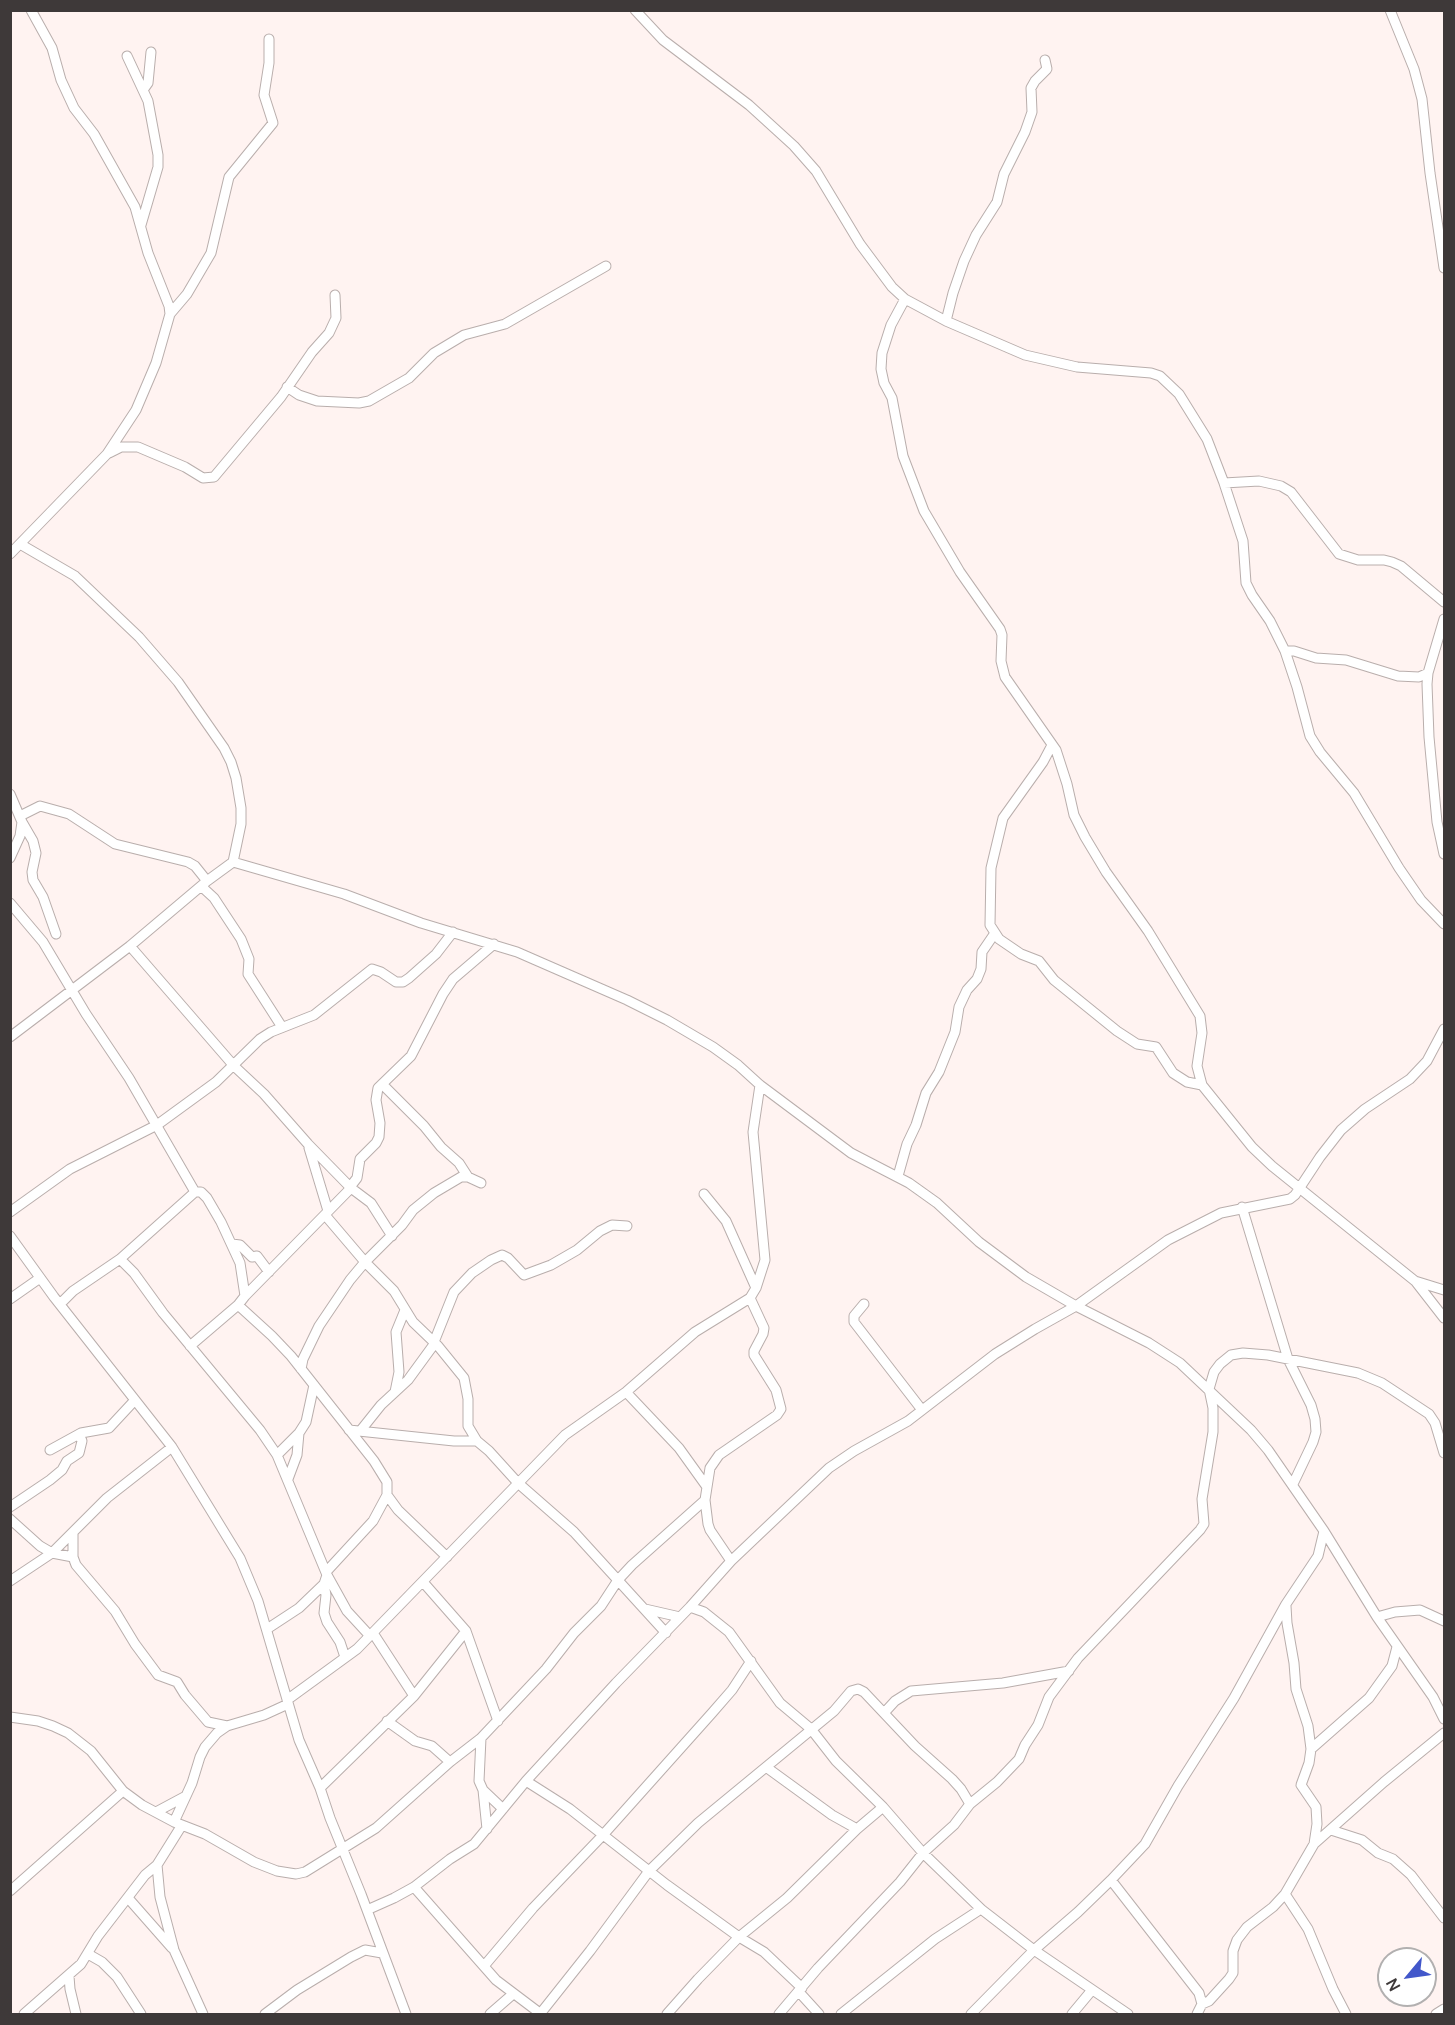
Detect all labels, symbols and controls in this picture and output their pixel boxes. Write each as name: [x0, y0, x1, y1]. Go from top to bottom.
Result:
north arrow: [1377, 1947, 1437, 2007]
text: N: [1381, 1974, 1405, 1995]

